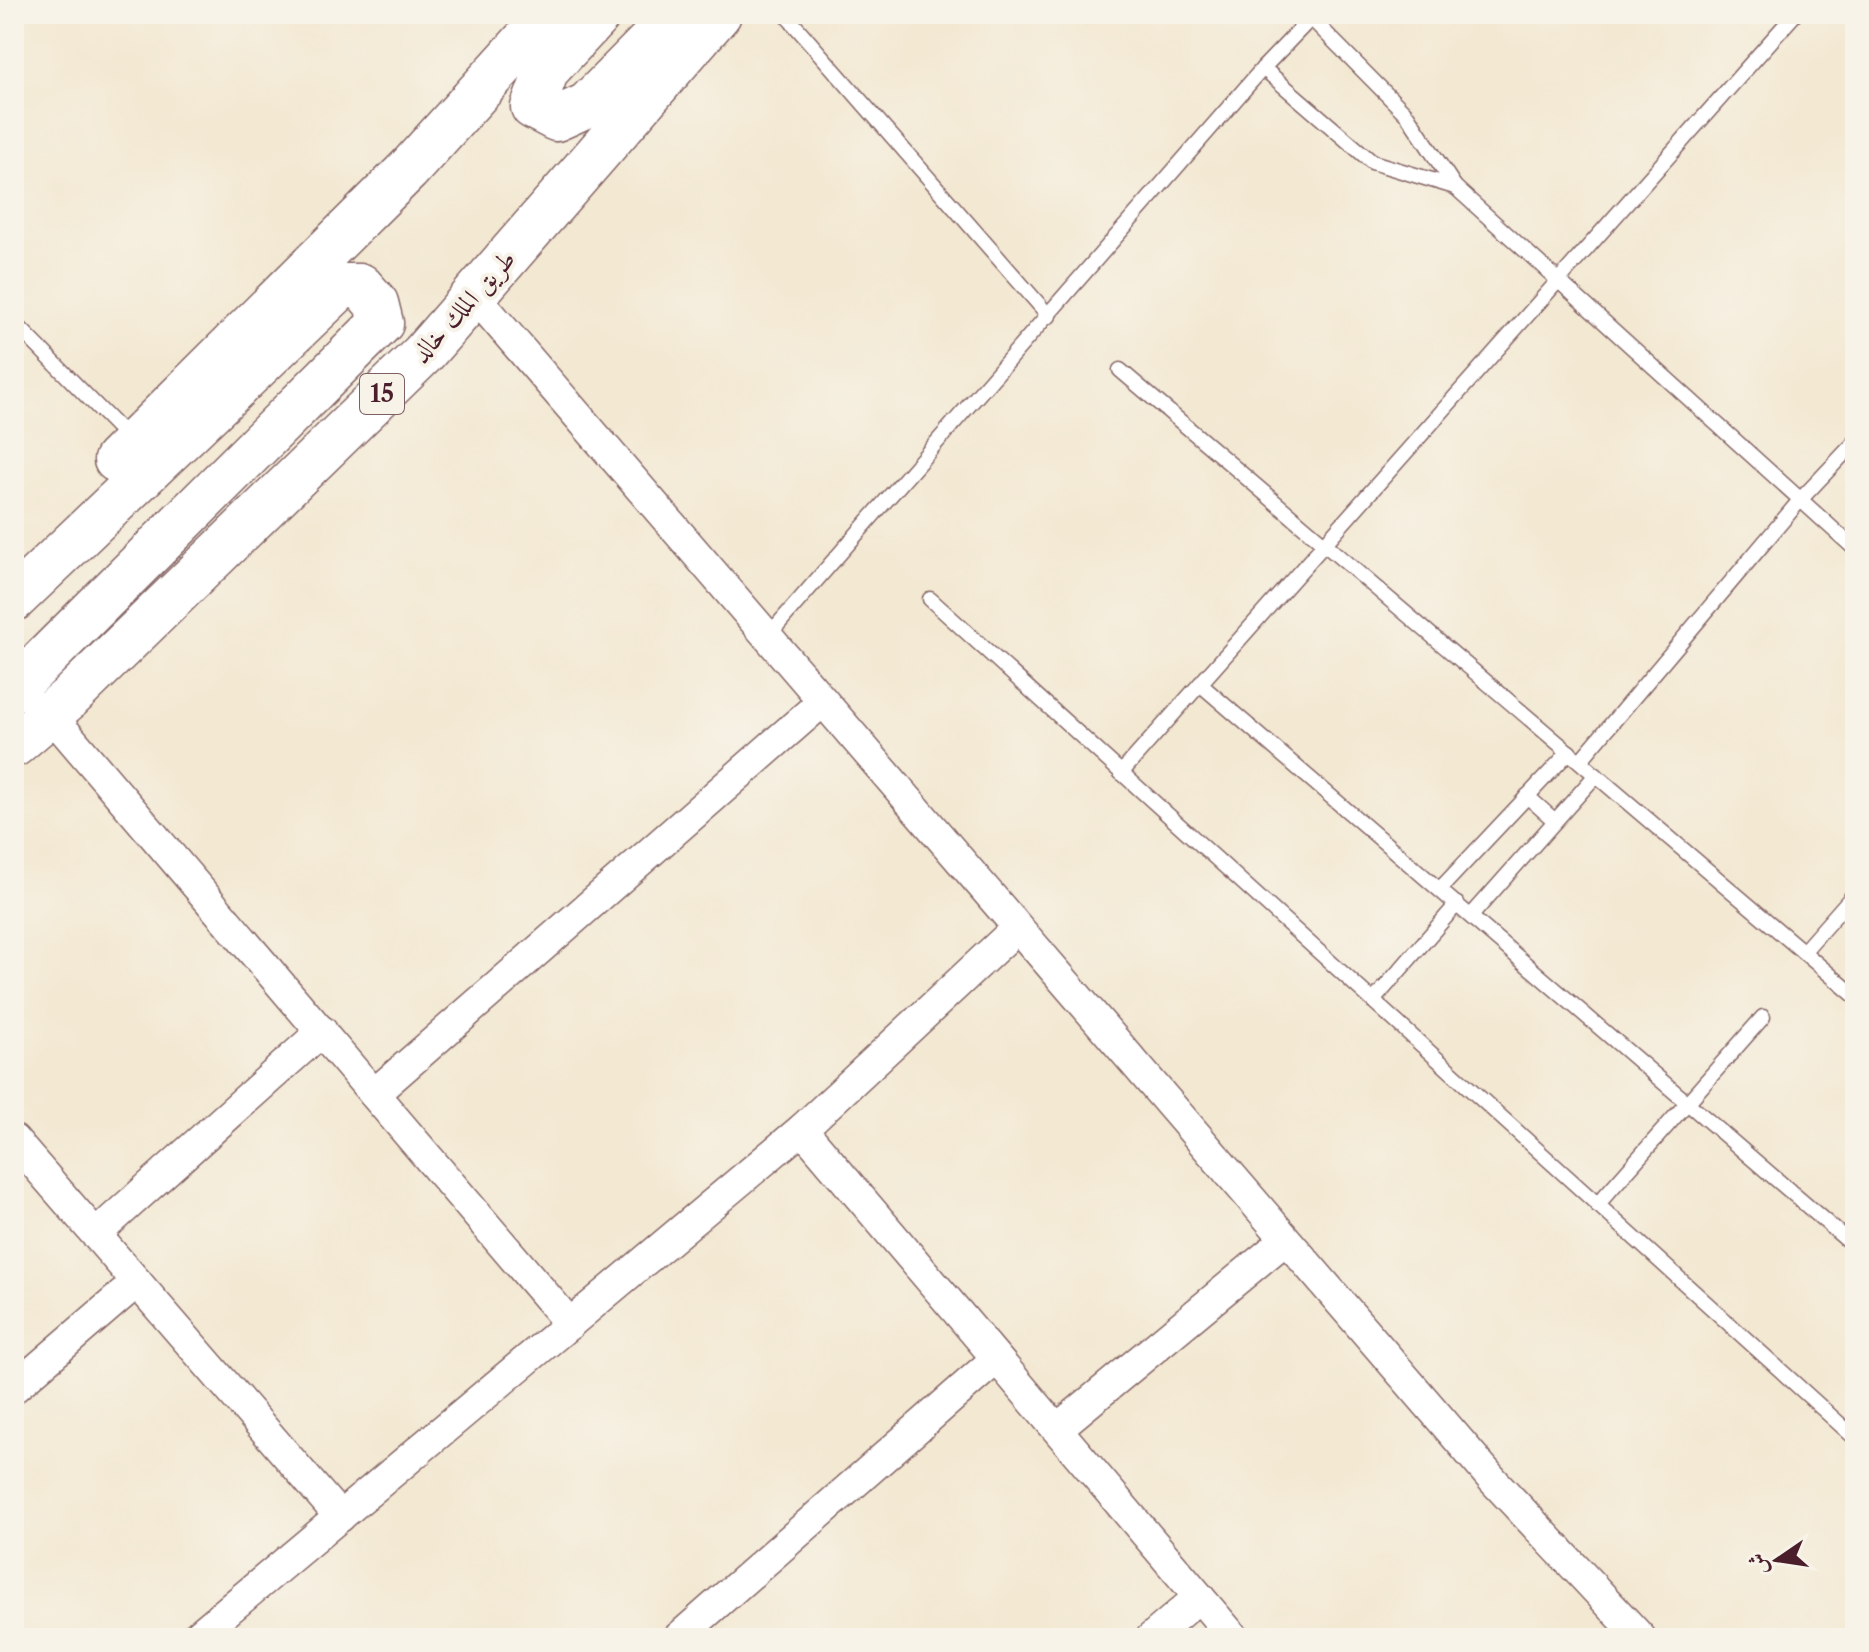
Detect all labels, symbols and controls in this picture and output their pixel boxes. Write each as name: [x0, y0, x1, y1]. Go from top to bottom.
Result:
street label: طريق الملك خالد: [404, 243, 523, 370]
road number: 15: [360, 374, 404, 414]
north arrow: [1737, 1520, 1817, 1600]
text: ش: [1742, 1551, 1774, 1578]

